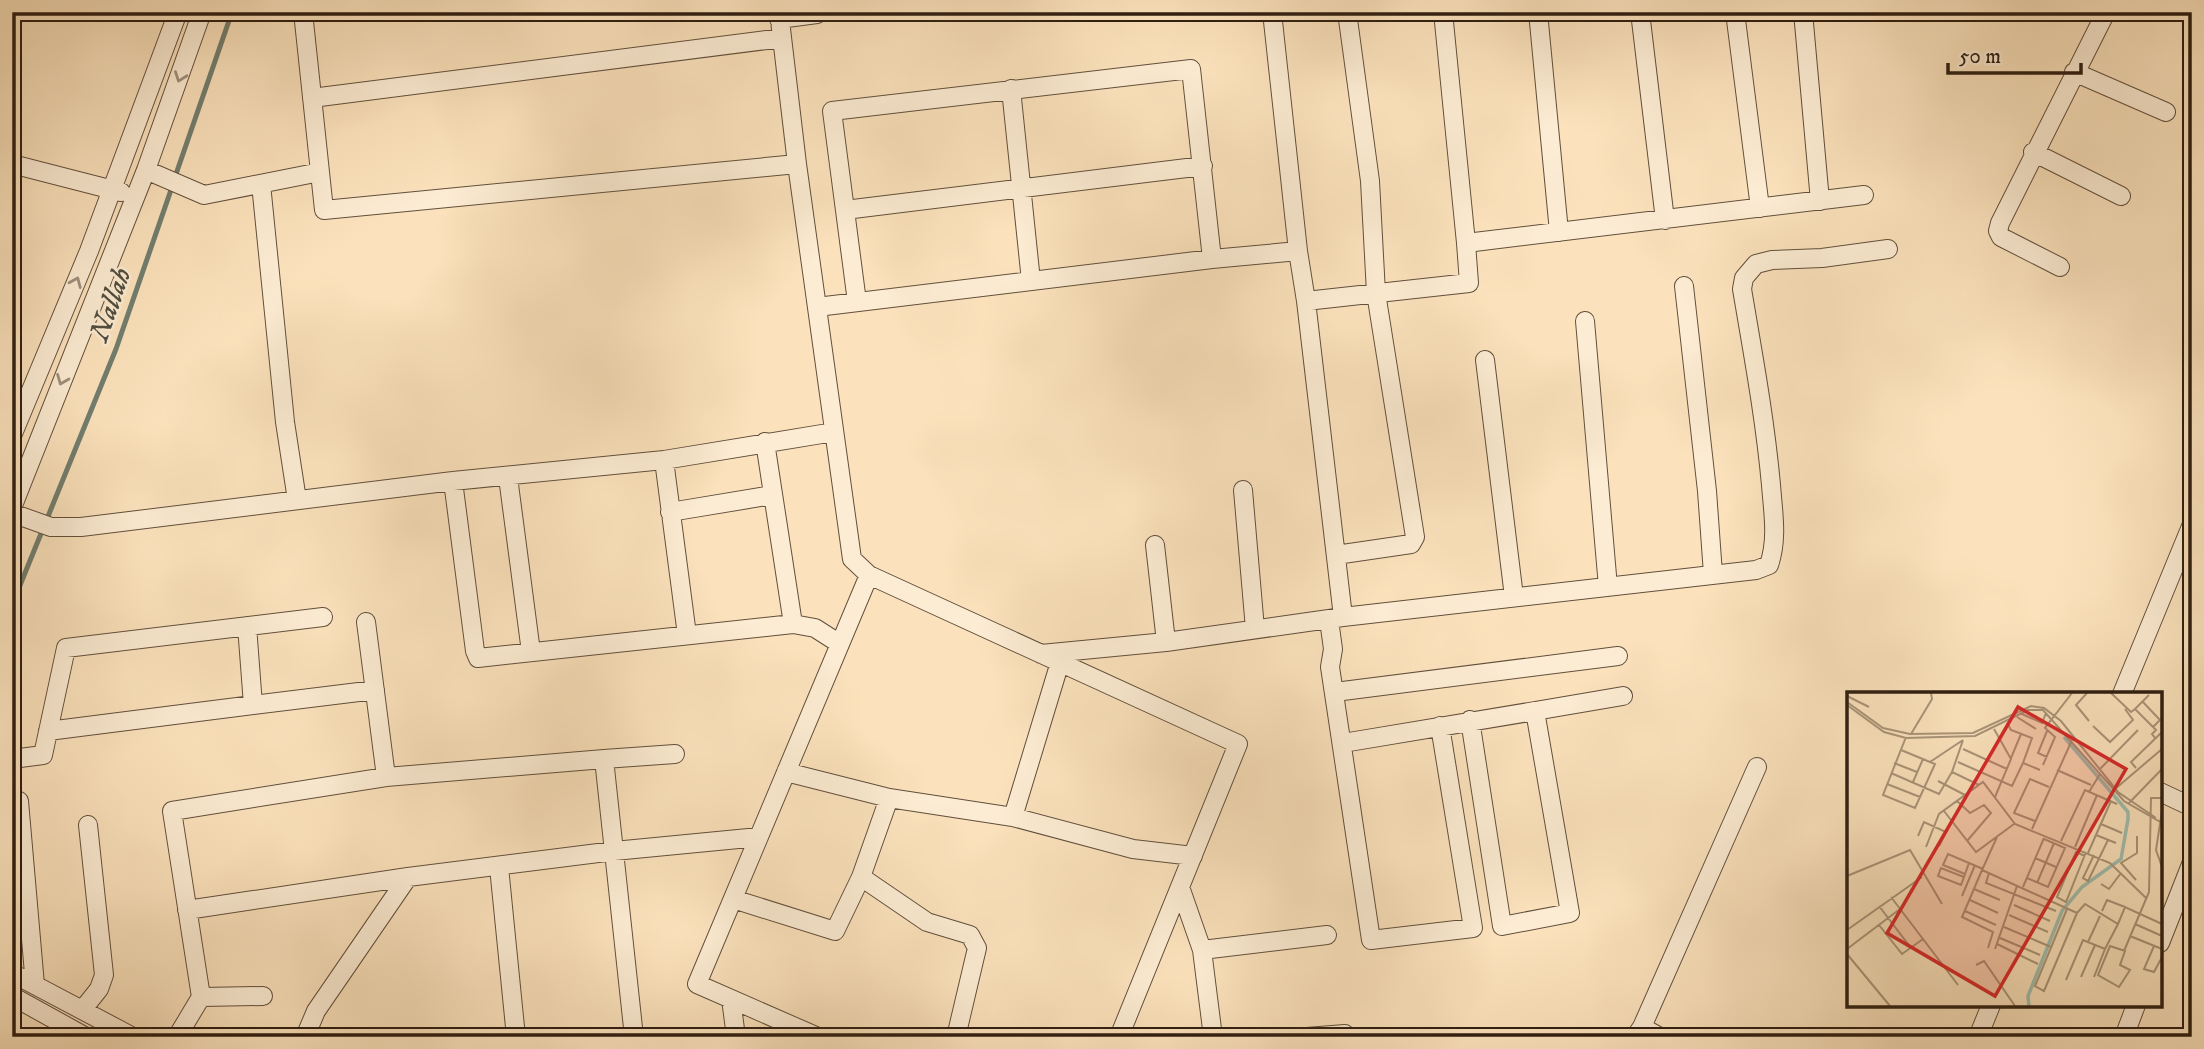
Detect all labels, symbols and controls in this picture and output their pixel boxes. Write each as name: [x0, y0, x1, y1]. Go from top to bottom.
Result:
scale bar: [1948, 32, 2082, 76]
text: 50 m: [1959, 44, 2001, 70]
one-way arrow: [174, 70, 188, 82]
water label: Nallah: [81, 263, 139, 348]
one-way arrow: [68, 277, 82, 289]
one-way arrow: [57, 374, 71, 386]
inset map: [1847, 692, 2162, 1007]

